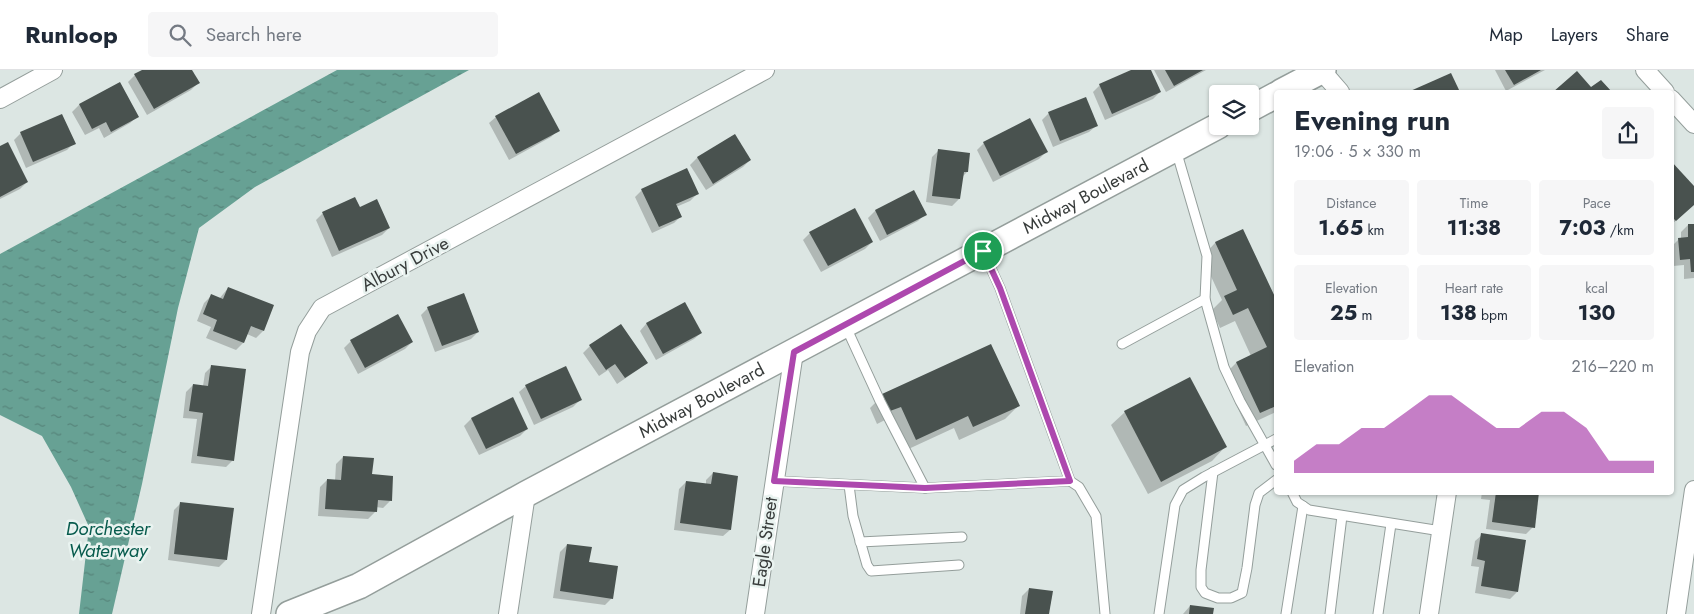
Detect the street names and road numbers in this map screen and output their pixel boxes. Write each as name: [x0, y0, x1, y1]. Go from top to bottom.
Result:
street label: Midway Boulevard: [1018, 152, 1153, 241]
street label: Albury Drive: [357, 230, 453, 298]
street label: Midway Boulevard: [634, 356, 769, 445]
street label: Eagle Street: [746, 495, 784, 589]

